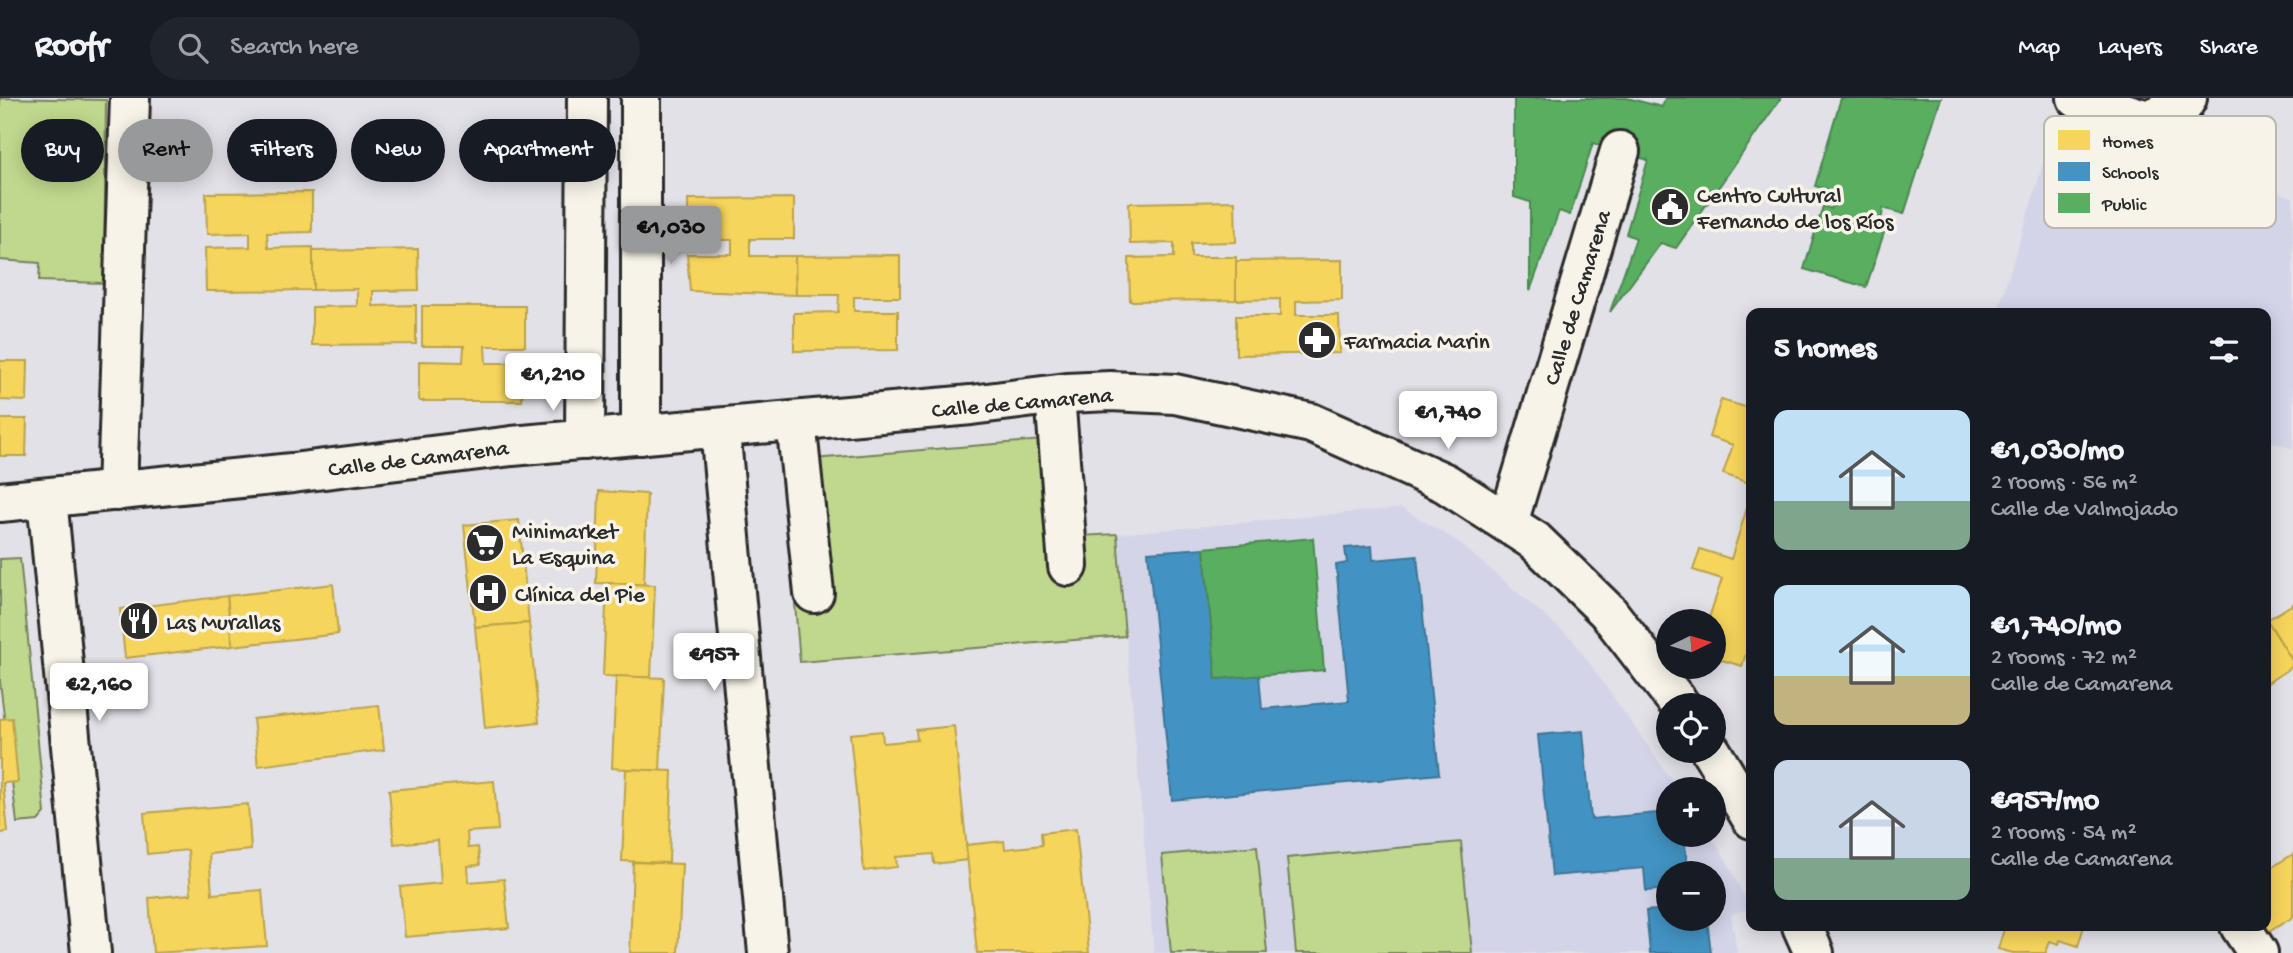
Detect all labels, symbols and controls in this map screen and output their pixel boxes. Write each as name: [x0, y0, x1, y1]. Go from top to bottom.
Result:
search box: [150, 17, 640, 80]
text: Roofr: [35, 29, 108, 67]
icon: search: [174, 29, 212, 67]
text: Search here: [230, 33, 358, 64]
text: Map: [2018, 34, 2060, 63]
text: Layers: [2098, 34, 2162, 63]
text: Share: [2200, 34, 2258, 63]
legend: [2044, 116, 2276, 228]
chip: Buy: [21, 119, 104, 182]
chip: Rent: [118, 119, 213, 182]
chip: Filters: [227, 119, 337, 182]
chip: New: [351, 119, 445, 182]
chip: Apartment: [459, 119, 616, 182]
text: Homes: [2102, 132, 2154, 155]
text: Schools: [2102, 163, 2159, 186]
place label: Centro Cultural Fernando de los Ríos: [1696, 184, 1894, 237]
public building icon: Centro Cultural Fernando de los Ríos: [1649, 186, 1691, 228]
text: Public: [2101, 195, 2147, 218]
pin: €1,030: [614, 206, 728, 266]
street label: Calle de Camarena: [1540, 206, 1619, 389]
text: €1,030: [637, 215, 705, 242]
pharmacy icon: Farmacia Marin: [1296, 319, 1338, 361]
place label: Farmacia Marin: [1343, 330, 1490, 357]
icon: filters: [2205, 331, 2243, 369]
text: 5 homes: [1774, 333, 1876, 368]
pin: €1,210: [496, 354, 610, 413]
text: €1,210: [521, 362, 585, 389]
street label: Calle de Camarena: [931, 383, 1115, 426]
pin: €1,740: [1391, 392, 1505, 451]
text: €1,740: [1415, 400, 1481, 427]
text: €1,030/mo: [1991, 435, 2124, 470]
street label: Calle de Camarena: [327, 436, 511, 485]
icon: home: [1830, 438, 1914, 522]
text: 2 rooms · 56 m²: [1991, 470, 2137, 497]
text: Calle de Valmojado: [1991, 497, 2178, 524]
place label: Minimarket La Esquina: [512, 520, 619, 573]
supermarket icon: Minimarket La Esquina: [464, 522, 506, 564]
hospital icon: Clínica del Pie: [467, 572, 509, 614]
place label: Clínica del Pie: [515, 583, 646, 610]
restaurant icon: Las Murallas: [118, 600, 160, 642]
north arrow: [1656, 609, 1726, 679]
map controls: [1656, 609, 1726, 931]
text: €1,740/mo: [1991, 610, 2121, 645]
place label: Las Murallas: [166, 611, 281, 638]
icon: home: [1830, 613, 1914, 697]
pin: €957: [673, 634, 755, 693]
text: €957: [689, 642, 739, 669]
text: 2 rooms · 72 m²: [1991, 645, 2137, 672]
pin: €2,160: [42, 664, 156, 723]
text: €2,160: [66, 672, 132, 699]
text: Calle de Camarena: [1991, 672, 2173, 699]
button: locate: [1656, 693, 1726, 763]
button: +: [1656, 777, 1726, 847]
text: €957/mo: [1991, 785, 2099, 820]
icon: home: [1830, 788, 1914, 872]
text: 2 rooms · 54 m²: [1991, 820, 2137, 847]
text: Calle de Camarena: [1991, 847, 2173, 874]
button: −: [1656, 861, 1726, 931]

